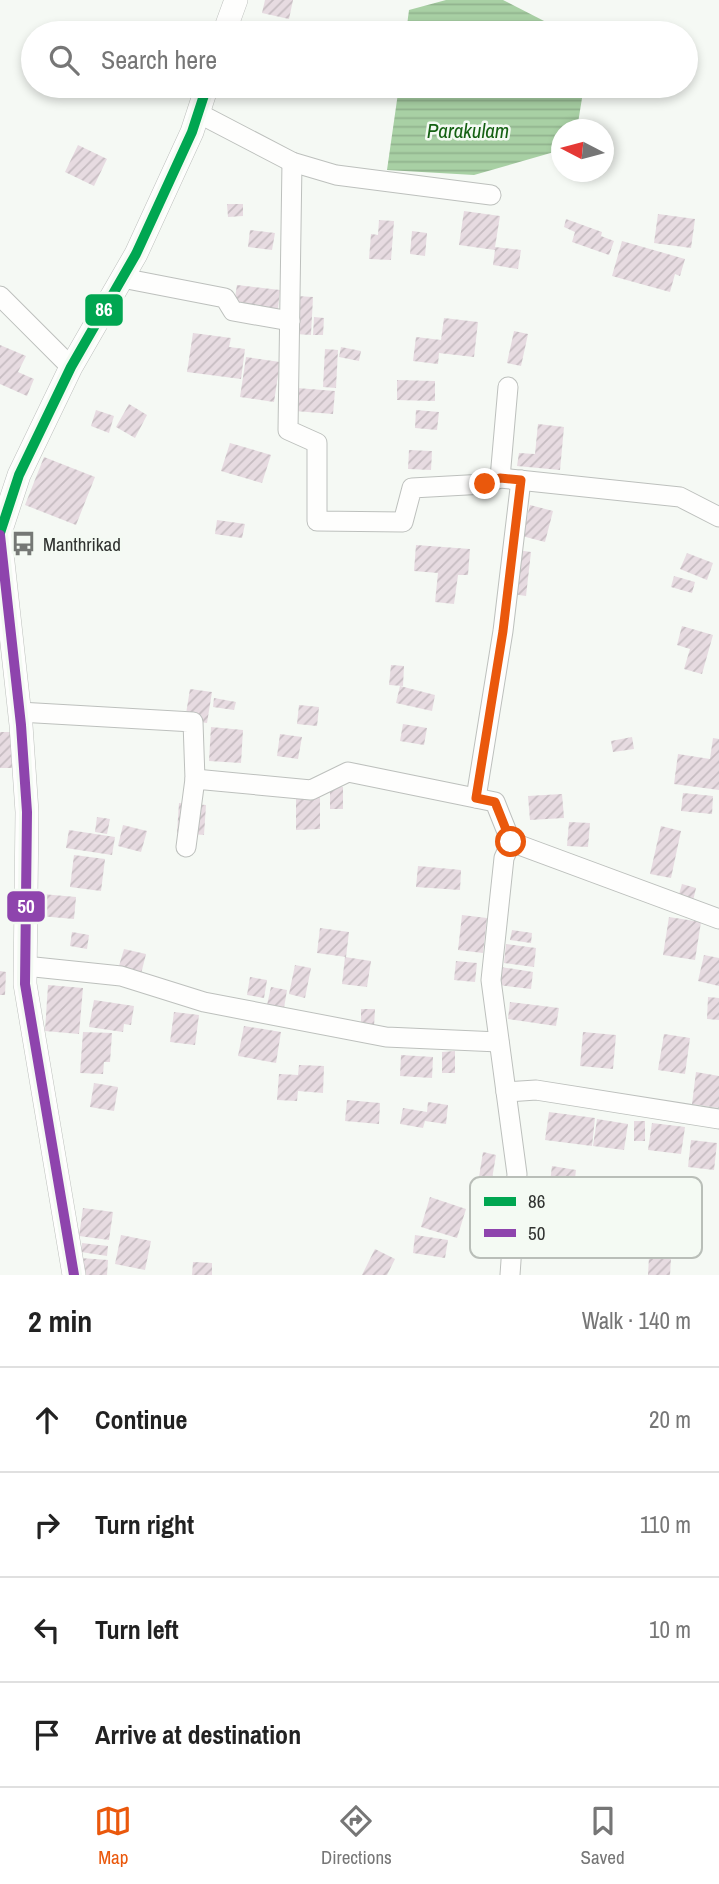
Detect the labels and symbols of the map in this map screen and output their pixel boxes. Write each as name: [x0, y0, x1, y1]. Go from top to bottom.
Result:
water label: Parakulam: [427, 116, 509, 145]
north arrow: [551, 119, 614, 182]
line badge: 86: [84, 293, 124, 327]
text: 86: [95, 296, 113, 322]
route end: [469, 468, 500, 499]
bus stop icon: Manthrikad: [9, 530, 37, 558]
place label: Manthrikad: [43, 531, 121, 557]
route start: [495, 826, 526, 857]
line badge: 50: [6, 890, 46, 923]
text: 50: [17, 893, 35, 919]
legend: [470, 1177, 702, 1258]
text: 86: [528, 1188, 545, 1214]
text: 50: [528, 1220, 545, 1246]

